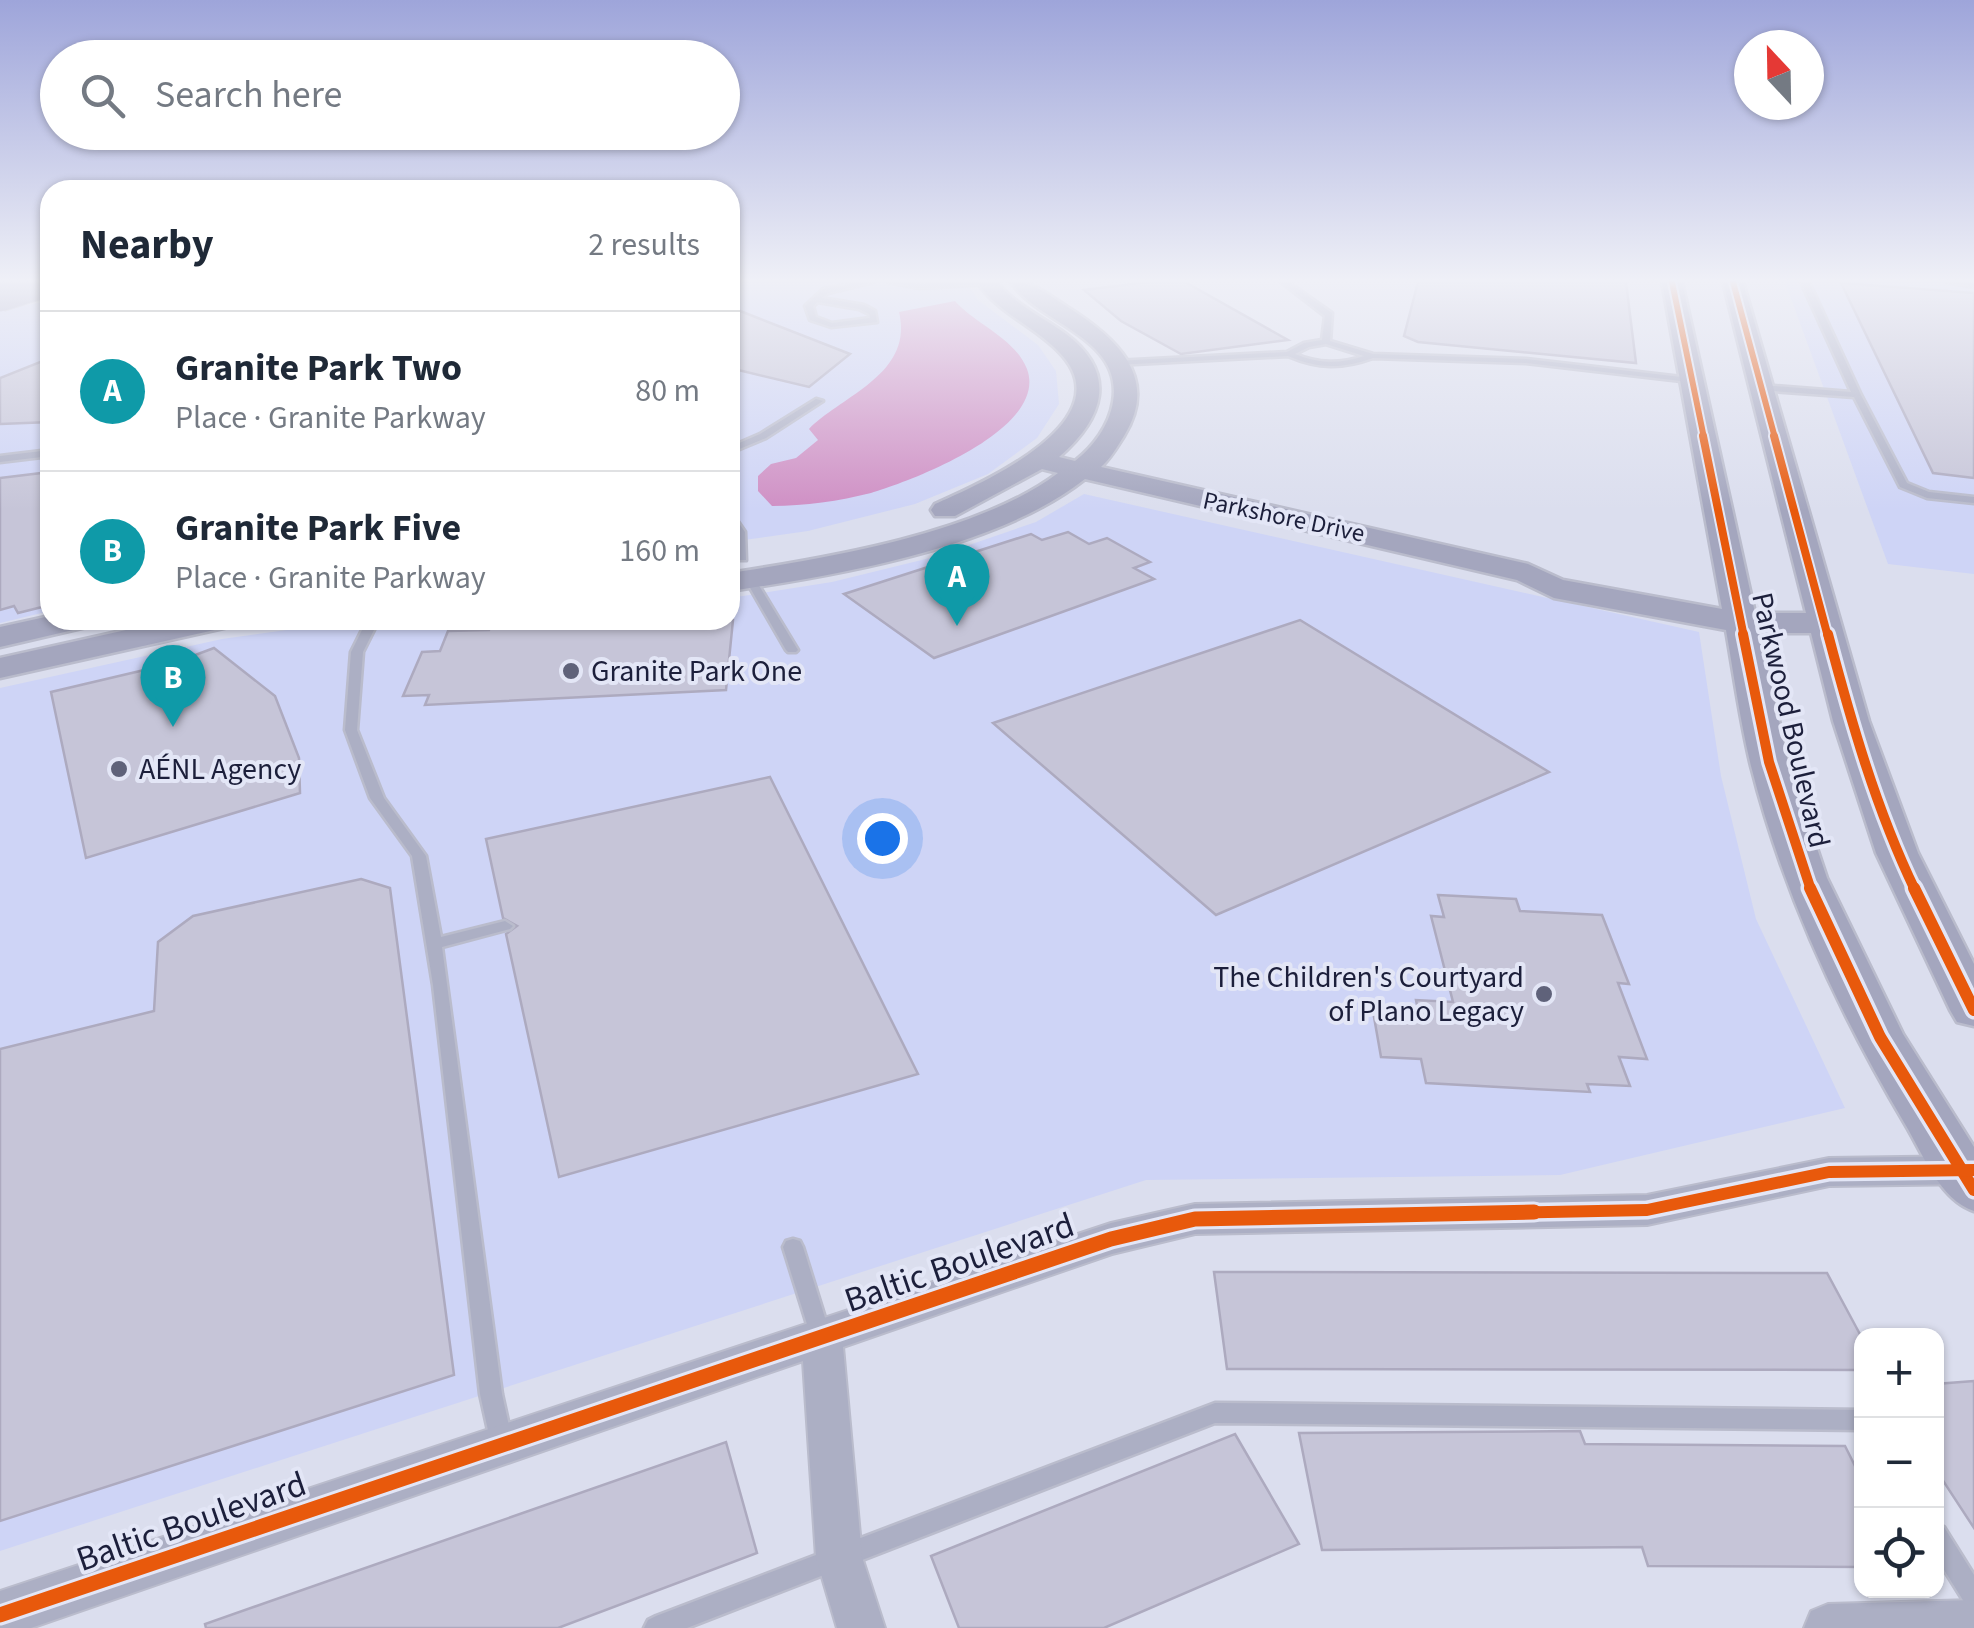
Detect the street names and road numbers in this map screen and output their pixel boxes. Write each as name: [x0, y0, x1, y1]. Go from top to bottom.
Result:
street label: Parkshore Drive: [1200, 482, 1368, 552]
street label: Parkwood Boulevard: [1740, 588, 1841, 852]
street label: Baltic Boulevard: [838, 1200, 1081, 1326]
street label: Baltic Boulevard: [70, 1459, 313, 1585]

